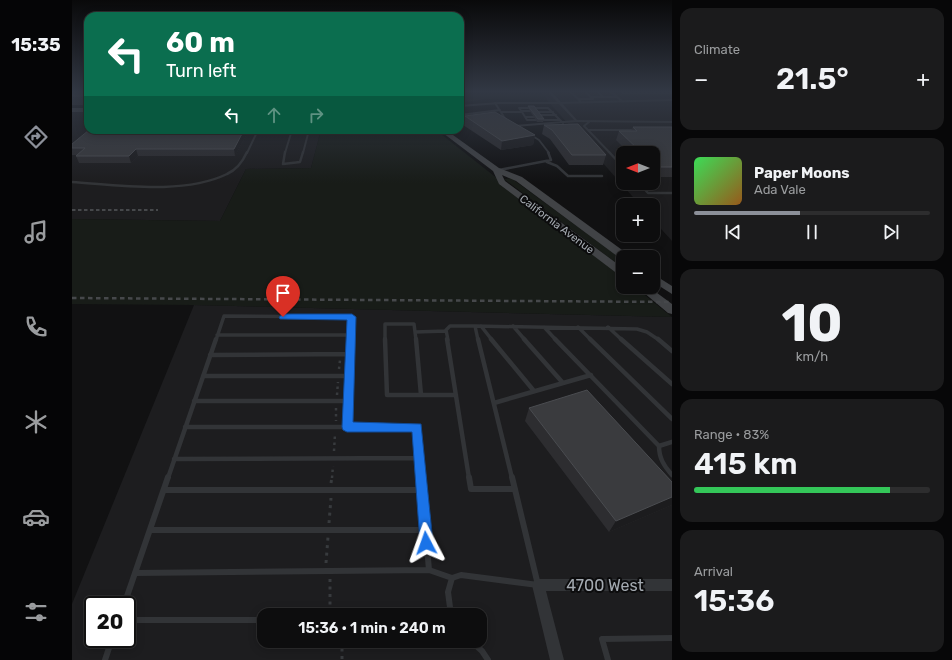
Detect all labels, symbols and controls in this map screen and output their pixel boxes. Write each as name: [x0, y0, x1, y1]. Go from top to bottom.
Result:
text: 60 m: [166, 26, 235, 59]
icon: left: [100, 28, 152, 80]
text: 15:35: [11, 34, 61, 56]
text: Climate: [694, 42, 740, 57]
text: Turn left: [166, 60, 236, 82]
text: 21.5°: [776, 61, 849, 97]
text: −: [694, 66, 708, 93]
text: +: [916, 66, 930, 93]
icon: left: [221, 104, 243, 126]
icon: ahead: [263, 104, 285, 126]
icon: right: [305, 104, 327, 126]
icon: directions: [22, 123, 50, 151]
north arrow: [616, 146, 660, 190]
map controls: [616, 146, 660, 294]
text: Paper Moons: [754, 164, 850, 182]
text: Ada Vale: [754, 182, 806, 197]
street label: California Avenue: [517, 192, 596, 257]
button: +: [616, 198, 660, 242]
icon: music: [22, 218, 50, 246]
icon: previous: [722, 221, 744, 243]
icon: pause: [801, 221, 823, 243]
icon: next: [880, 221, 902, 243]
button: −: [616, 250, 660, 294]
pin: [266, 276, 300, 317]
icon: arrive: [272, 282, 294, 304]
text: 10: [781, 292, 843, 354]
icon: phone: [22, 313, 50, 341]
text: km/h: [796, 349, 828, 364]
icon: climate: [22, 408, 50, 436]
text: Range · 83%: [694, 427, 769, 442]
text: 415 km: [694, 446, 798, 482]
icon: car: [22, 503, 50, 531]
position arrow: [405, 522, 447, 564]
text: Arrival: [694, 564, 733, 579]
street label: 4700 West: [566, 576, 644, 595]
text: 15:36: [694, 583, 774, 619]
speed limit sign: 20: [84, 596, 136, 648]
icon: filters: [22, 598, 50, 626]
text: 15:36 · 1 min · 240 m: [298, 619, 446, 637]

